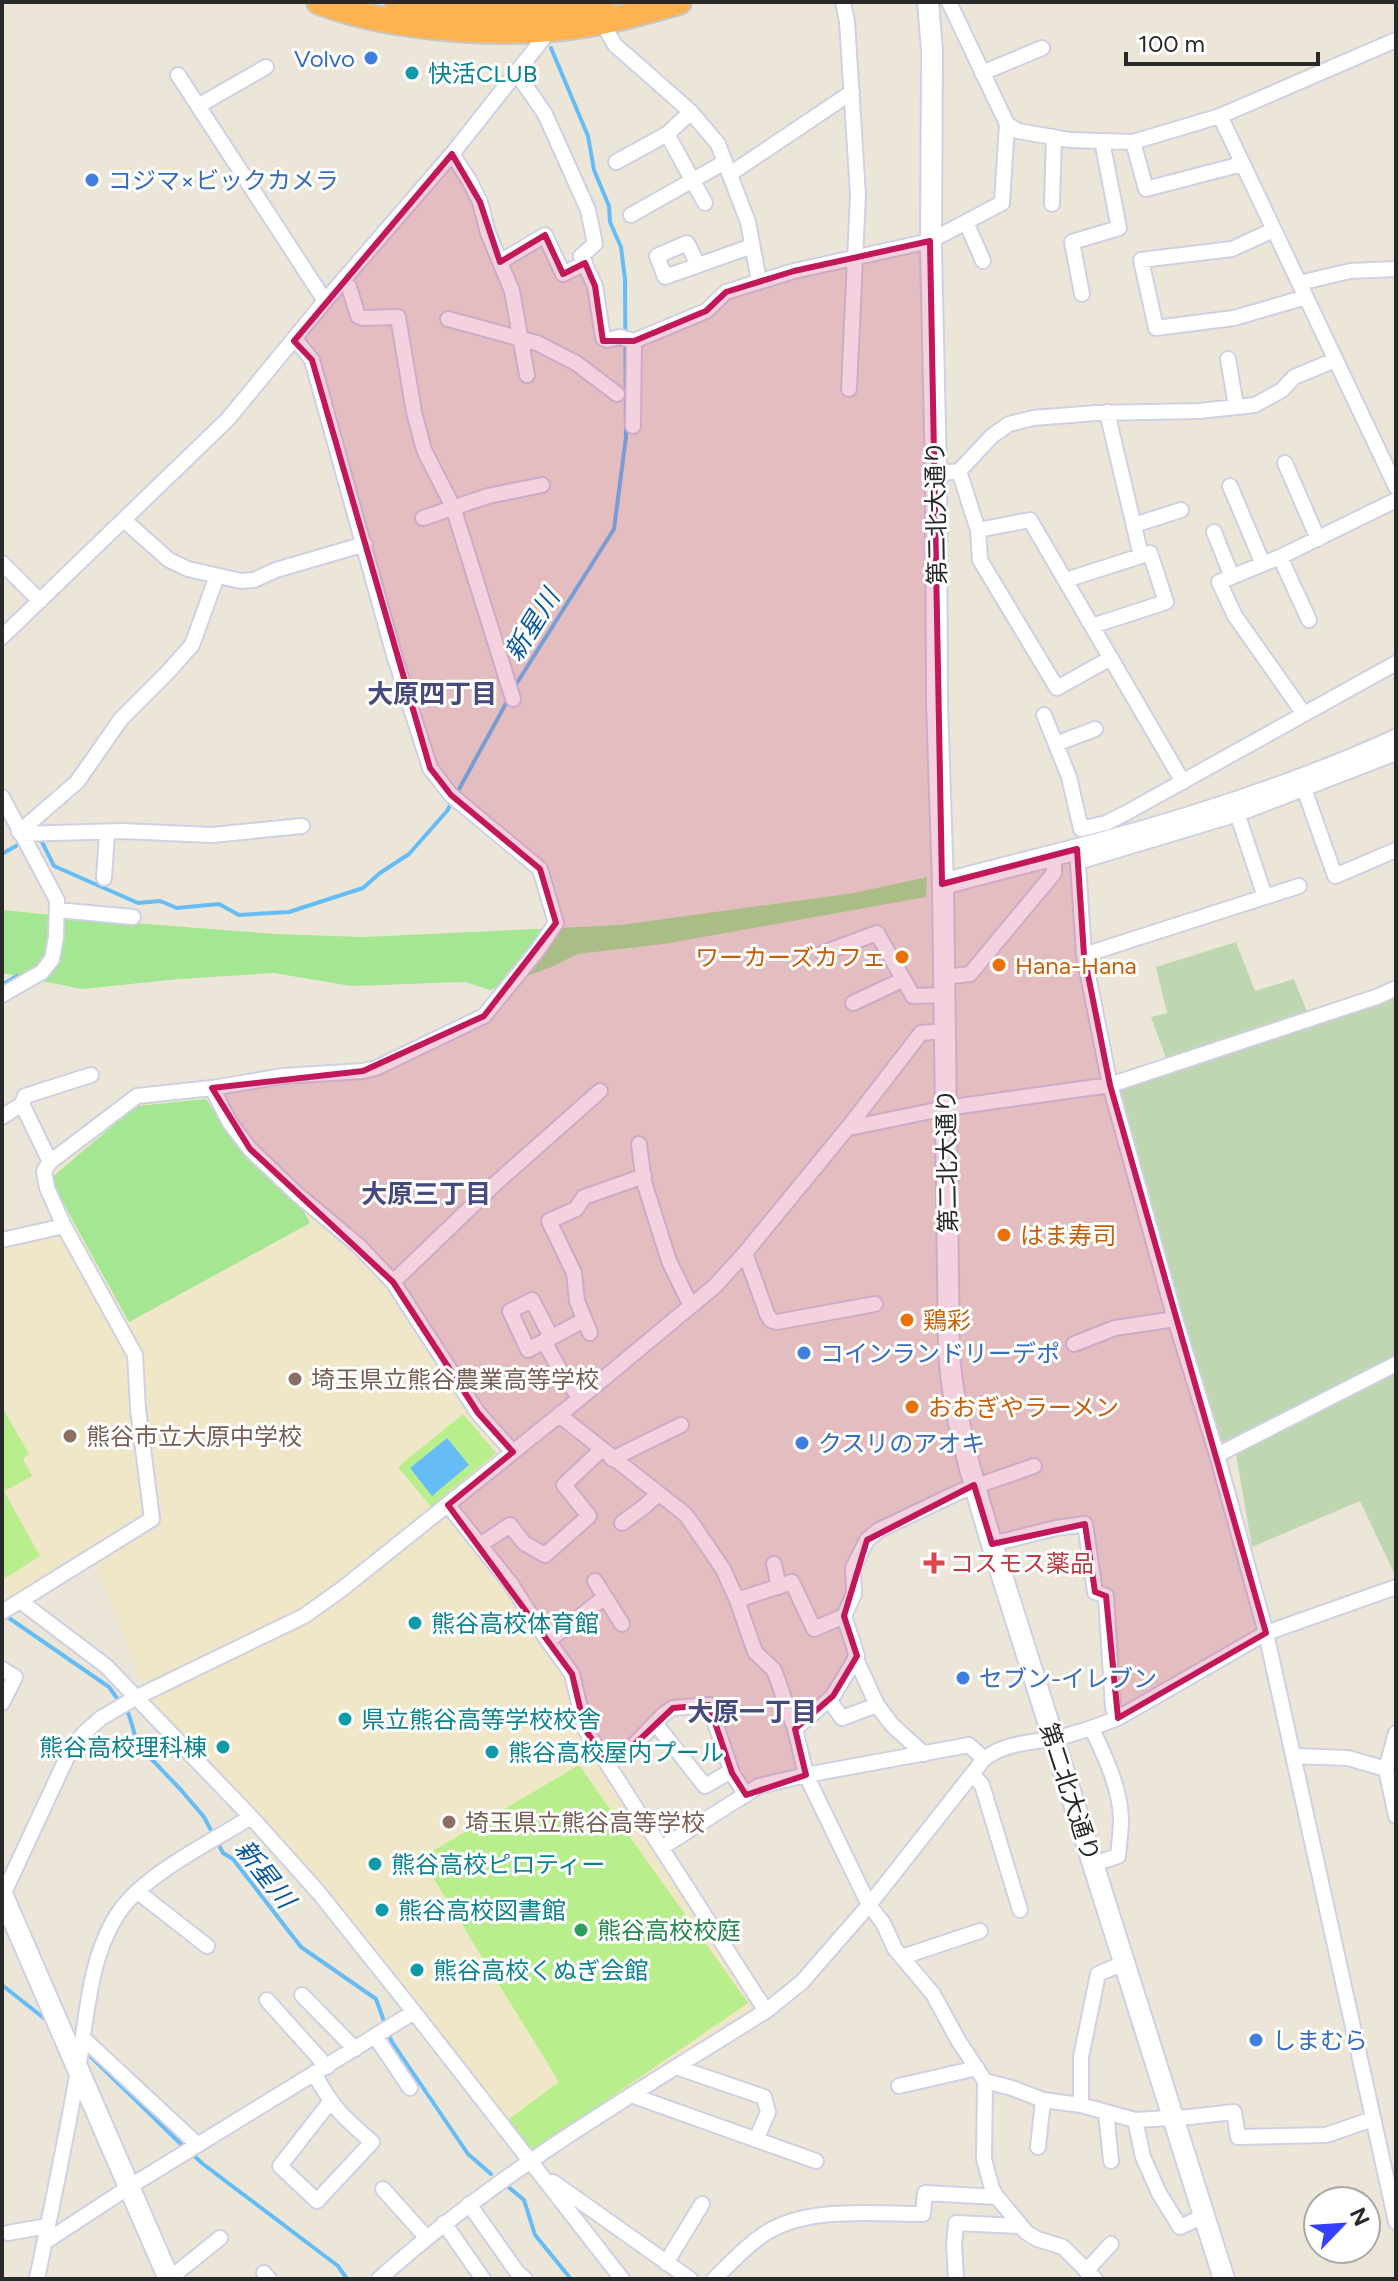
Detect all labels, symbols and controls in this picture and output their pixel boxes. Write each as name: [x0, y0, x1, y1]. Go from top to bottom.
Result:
scale bar: [1126, 16, 1318, 66]
text: 100 m: [1138, 29, 1205, 58]
place label: Volvo: [294, 44, 355, 73]
marker: Volvo: [362, 49, 380, 67]
place label: 快活CLUB: [428, 59, 537, 88]
marker: 快活CLUB: [403, 64, 421, 82]
place label: コジマ×ビックカメラ: [108, 166, 339, 195]
marker: コジマ×ビックカメラ: [83, 171, 101, 189]
street label: 第二北大通り: [920, 441, 952, 585]
water label: 新星川: [498, 581, 568, 667]
district label: 大原四丁目: [367, 678, 497, 710]
place label: ワーカーズカフェ: [695, 943, 886, 972]
marker: ワーカーズカフェ: [893, 948, 911, 966]
place label: Hana-Hana: [1015, 951, 1137, 980]
marker: Hana-Hana: [990, 956, 1008, 974]
street label: 第二北大通り: [931, 1089, 963, 1233]
district label: 大原三丁目: [361, 1178, 491, 1210]
place label: はま寿司: [1020, 1221, 1116, 1250]
marker: はま寿司: [995, 1226, 1013, 1244]
place label: 鶏彩: [923, 1306, 971, 1335]
marker: 鶏彩: [898, 1311, 916, 1329]
place label: コインランドリーデポ: [820, 1339, 1060, 1368]
marker: コインランドリーデポ: [795, 1344, 813, 1362]
place label: 埼玉県立熊谷農業高等学校: [311, 1365, 599, 1394]
marker: 埼玉県立熊谷農業高等学校: [286, 1370, 304, 1388]
place label: おおぎやラーメン: [928, 1393, 1119, 1422]
marker: おおぎやラーメン: [903, 1398, 921, 1416]
place label: 熊谷市立大原中学校: [86, 1422, 302, 1451]
marker: 熊谷市立大原中学校: [61, 1427, 79, 1445]
place label: クスリのアオキ: [818, 1429, 985, 1458]
marker: クスリのアオキ: [793, 1434, 811, 1452]
place label: コスモス薬品: [950, 1549, 1094, 1578]
marker: コスモス薬品: [925, 1554, 943, 1572]
place label: 熊谷高校体育館: [431, 1609, 599, 1638]
marker: 熊谷高校体育館: [406, 1614, 424, 1632]
place label: セブン-イレブン: [979, 1664, 1157, 1693]
marker: セブン-イレブン: [954, 1669, 972, 1687]
district label: 大原一丁目: [687, 1696, 817, 1728]
place label: 県立熊谷高等学校校舎: [361, 1705, 601, 1734]
marker: 県立熊谷高等学校校舎: [336, 1710, 354, 1728]
street label: 第二北大通り: [1034, 1719, 1106, 1865]
place label: 熊谷高校理科棟: [39, 1733, 207, 1762]
marker: 熊谷高校理科棟: [214, 1738, 232, 1756]
place label: 熊谷高校屋内プール: [508, 1738, 724, 1767]
marker: 熊谷高校屋内プール: [483, 1743, 501, 1761]
place label: 埼玉県立熊谷高等学校: [465, 1808, 705, 1837]
marker: 埼玉県立熊谷高等学校: [440, 1813, 458, 1831]
water label: 新星川: [228, 1833, 303, 1917]
place label: 熊谷高校ピロティー: [391, 1850, 606, 1879]
marker: 熊谷高校ピロティー: [366, 1855, 384, 1873]
place label: 熊谷高校図書館: [398, 1896, 566, 1925]
marker: 熊谷高校図書館: [373, 1901, 391, 1919]
place label: 熊谷高校校庭: [597, 1916, 741, 1945]
marker: 熊谷高校校庭: [572, 1921, 590, 1939]
place label: 熊谷高校くぬぎ会館: [433, 1956, 649, 1985]
marker: 熊谷高校くぬぎ会館: [408, 1961, 426, 1979]
place label: しまむら: [1272, 2026, 1368, 2055]
marker: しまむら: [1247, 2031, 1265, 2049]
north arrow: [1302, 2185, 1382, 2265]
text: N: [1344, 2203, 1376, 2230]

